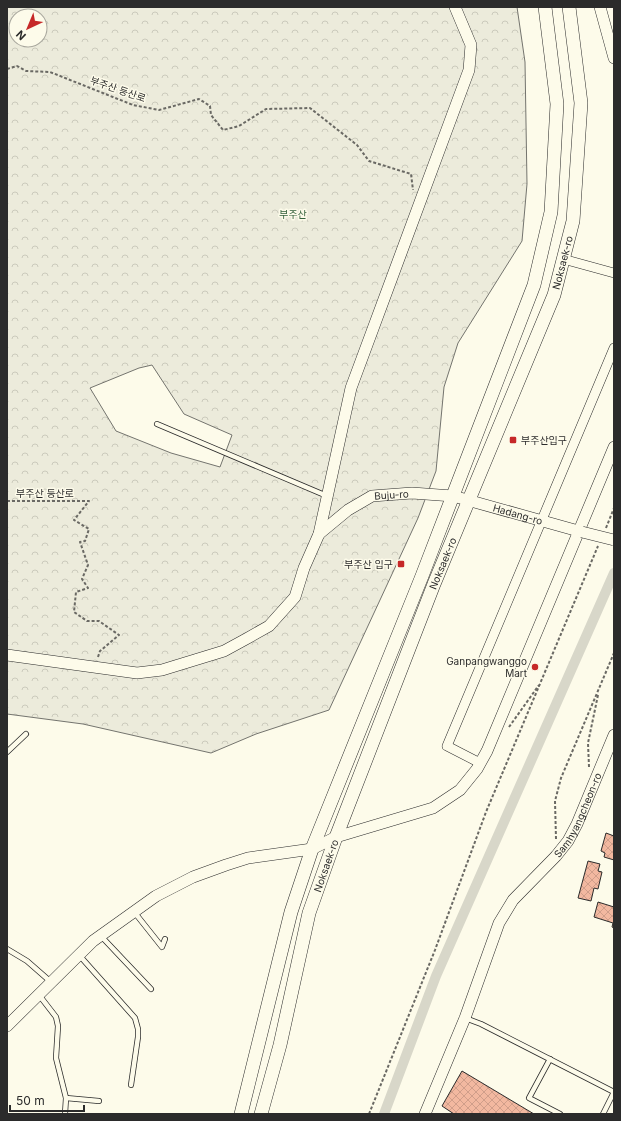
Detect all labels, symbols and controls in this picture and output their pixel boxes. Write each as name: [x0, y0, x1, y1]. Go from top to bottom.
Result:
north arrow: [8, 8, 48, 48]
text: N: [13, 27, 29, 43]
street label: 부주산 등산로: [89, 74, 147, 104]
park label: 부주산: [279, 208, 307, 220]
street label: Noksaek-ro: [550, 235, 575, 291]
place label: 부주산입구: [521, 434, 567, 446]
marker: 부주산입구: [508, 435, 518, 445]
street label: 부주산 등산로: [16, 487, 74, 499]
street label: Buju-ro: [374, 487, 409, 502]
street label: Hadang-ro: [492, 501, 544, 527]
street label: Noksaek-ro: [427, 536, 459, 591]
place label: 부주산 입구: [344, 558, 393, 570]
marker: 부주산 입구: [396, 559, 406, 569]
place label: Ganpangwanggo Mart: [446, 655, 528, 679]
marker: Ganpangwanggo Mart: [530, 662, 540, 672]
street label: Samhyangcheon-ro: [551, 771, 604, 860]
street label: Noksaek-ro: [311, 838, 341, 894]
scale bar: [10, 1087, 84, 1113]
text: 50 m: [16, 1093, 45, 1108]

